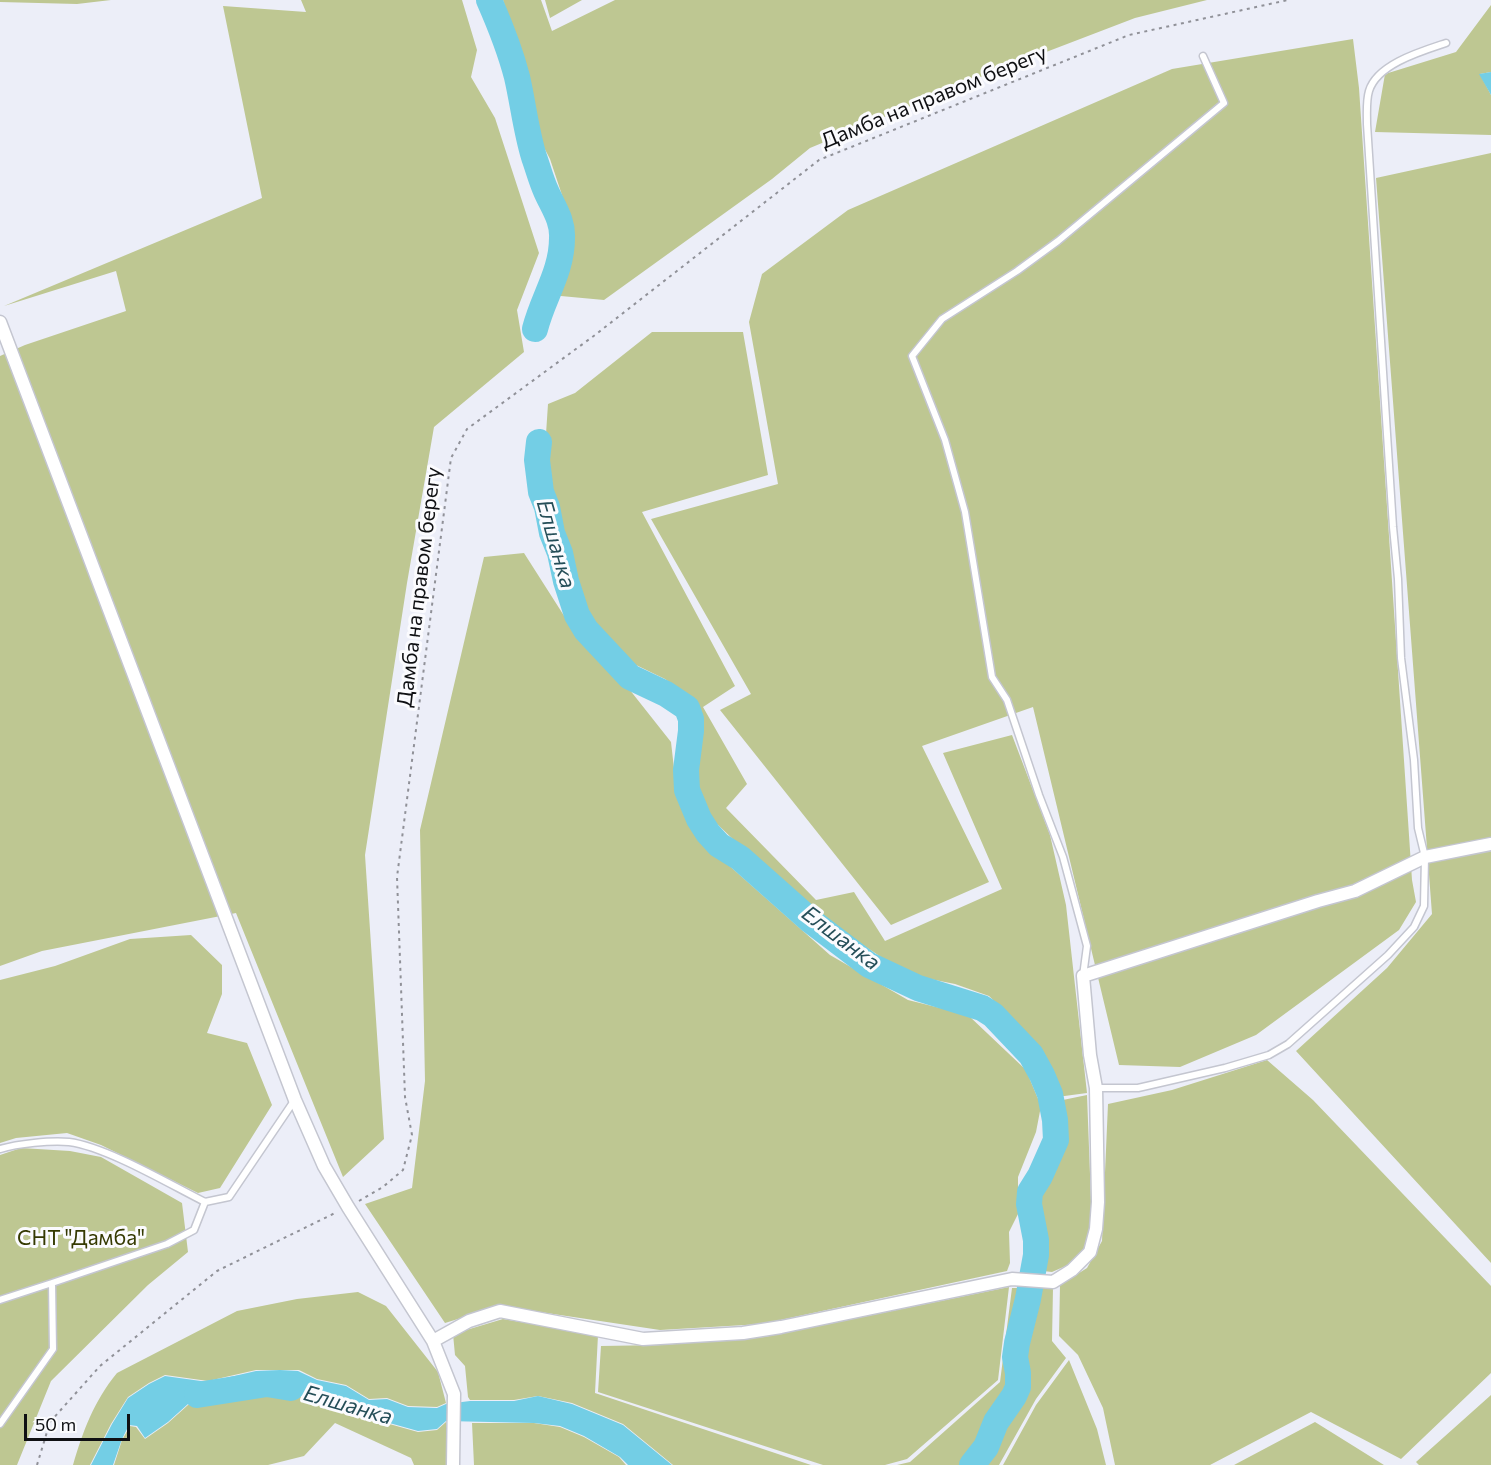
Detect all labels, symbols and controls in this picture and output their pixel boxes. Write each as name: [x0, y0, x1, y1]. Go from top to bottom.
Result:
street label: Дамба на правом берегу: [817, 40, 1051, 154]
street label: Дамба на правом берегу: [392, 465, 446, 709]
water label: Елшанка: [531, 497, 581, 591]
water label: Елшанка: [797, 900, 885, 976]
park label: СНТ "Дамба": [17, 1225, 145, 1251]
water label: Елшанка: [301, 1380, 395, 1430]
scale bar: [27, 1402, 134, 1440]
text: 50 m: [35, 1413, 76, 1435]

